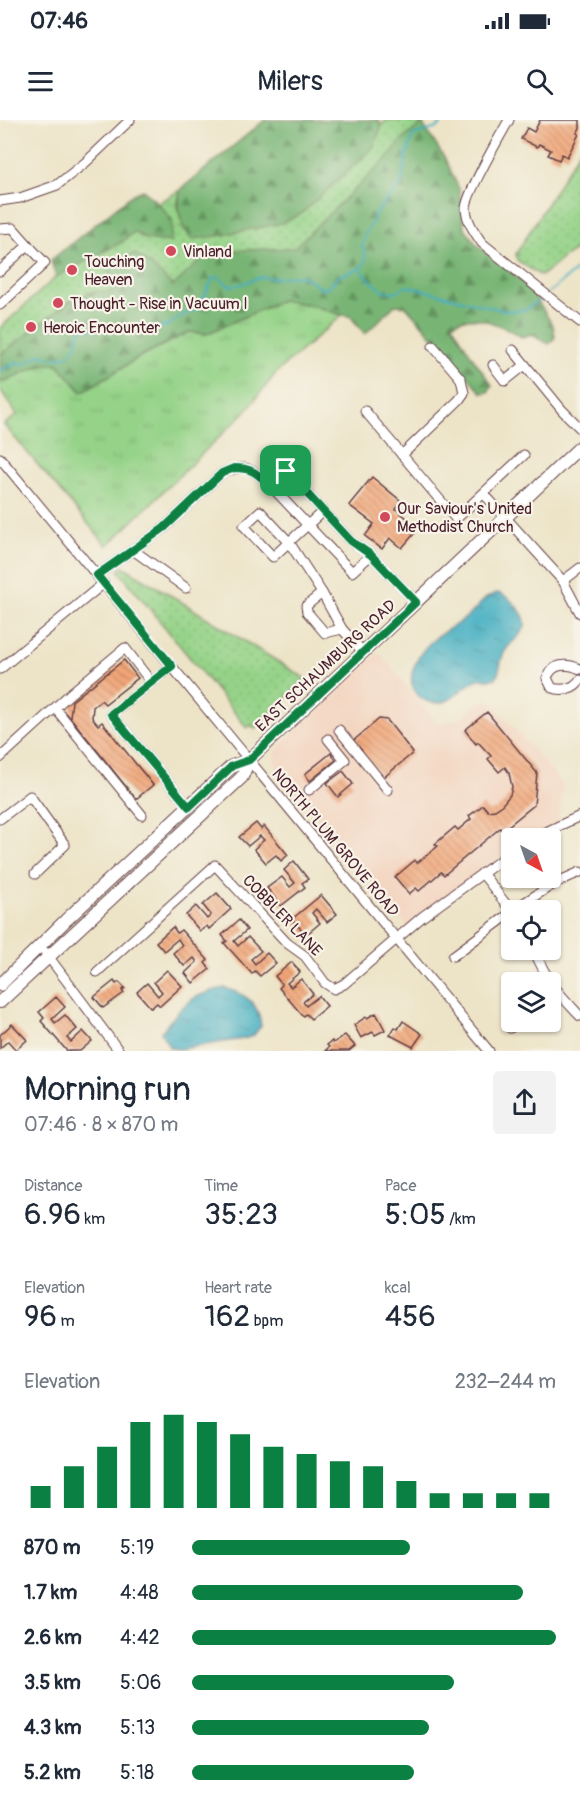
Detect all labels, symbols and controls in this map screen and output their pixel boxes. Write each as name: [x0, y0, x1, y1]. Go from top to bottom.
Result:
text: 07:46: [30, 7, 88, 35]
icon: menu: [24, 65, 57, 98]
text: Milers: [257, 65, 323, 98]
icon: search: [523, 65, 556, 98]
place label: Vinland: [183, 242, 232, 262]
marker: Vinland: [164, 244, 178, 258]
place label: Touching Heaven: [84, 252, 144, 290]
marker: Touching Heaven: [65, 263, 79, 277]
place label: Thought - Rise in Vacuum I: [70, 294, 248, 314]
marker: Thought - Rise in Vacuum I: [51, 296, 65, 310]
place label: Heroic Encounter: [43, 318, 160, 338]
marker: Heroic Encounter: [24, 320, 38, 334]
pin: [260, 445, 311, 496]
icon: arrive: [269, 454, 302, 487]
place label: Our Saviour's United Methodist Church: [397, 499, 532, 537]
marker: Our Saviour's United Methodist Church: [378, 510, 392, 524]
street label: EAST SCHAUMBURG ROAD: [251, 595, 400, 736]
street label: NORTH PLUM GROVE ROAD: [267, 764, 403, 921]
north arrow: [501, 828, 561, 888]
map controls: [501, 828, 561, 1032]
street label: COBBLER LANE: [238, 871, 326, 961]
button: locate: [501, 900, 561, 960]
button: layers: [501, 972, 561, 1032]
text: Morning run: [24, 1069, 191, 1110]
button: share: [493, 1071, 556, 1134]
text: 07:46 · 8 × 870 m: [24, 1112, 178, 1137]
text: Distance: [24, 1176, 83, 1196]
text: Time: [204, 1176, 238, 1196]
text: Pace: [385, 1176, 416, 1196]
text: 6.96: [24, 1196, 81, 1233]
text: 35:23: [204, 1196, 278, 1233]
text: 5:05: [385, 1196, 446, 1233]
text: km: [81, 1209, 105, 1229]
text: /km: [446, 1209, 476, 1229]
text: Elevation: [24, 1278, 85, 1298]
text: Heart rate: [204, 1278, 272, 1298]
text: kcal: [385, 1278, 411, 1298]
text: 96: [24, 1298, 57, 1335]
text: 162: [204, 1298, 250, 1335]
text: 456: [385, 1298, 436, 1335]
text: m: [57, 1311, 75, 1331]
text: bpm: [250, 1311, 283, 1331]
text: Elevation: [24, 1369, 100, 1394]
text: 232–244 m: [455, 1369, 556, 1394]
text: 870 m: [24, 1535, 80, 1560]
text: 5:19: [120, 1535, 154, 1560]
text: 1.7 km: [24, 1580, 77, 1605]
text: 4:48: [120, 1580, 159, 1605]
text: 2.6 km: [24, 1625, 82, 1650]
text: 4:42: [120, 1625, 160, 1650]
text: 3.5 km: [24, 1670, 81, 1695]
text: 5:06: [120, 1670, 161, 1695]
text: 4.3 km: [24, 1715, 82, 1740]
text: 5:13: [120, 1715, 155, 1740]
text: 5.2 km: [24, 1760, 81, 1785]
text: 5:18: [120, 1760, 154, 1785]

